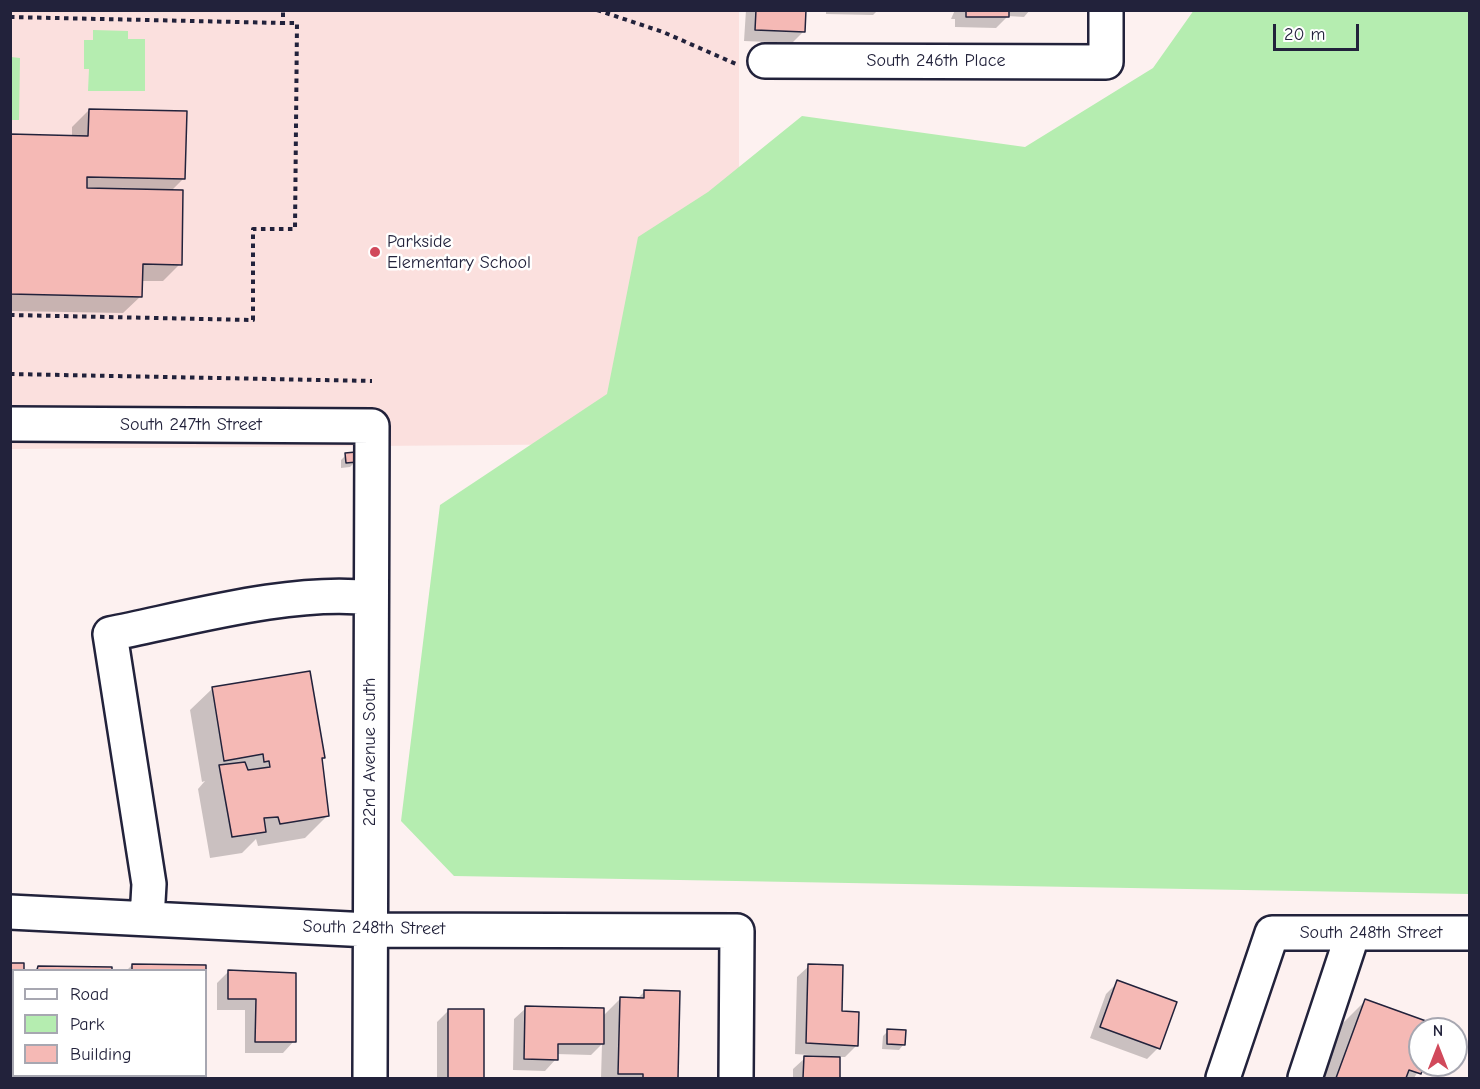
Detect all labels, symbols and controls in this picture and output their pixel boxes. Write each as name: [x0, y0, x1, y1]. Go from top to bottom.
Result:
scale bar: [1276, 12, 1362, 50]
text: 20 m: [1284, 24, 1325, 45]
street label: South 246th Place: [866, 50, 1006, 72]
place label: Parkside Elementary School: [387, 231, 531, 274]
marker: Parkside Elementary School: [368, 245, 382, 259]
street label: South 247th Street: [120, 414, 262, 436]
street label: 22nd Avenue South: [359, 678, 381, 826]
street label: South 248th Street: [302, 916, 446, 940]
street label: South 248th Street: [1300, 922, 1442, 944]
legend: [12, 969, 207, 1077]
text: Road: [70, 984, 109, 1005]
text: Park: [70, 1014, 104, 1035]
north arrow: [1408, 1017, 1468, 1077]
text: N: [1433, 1022, 1443, 1040]
text: Building: [70, 1044, 132, 1065]

